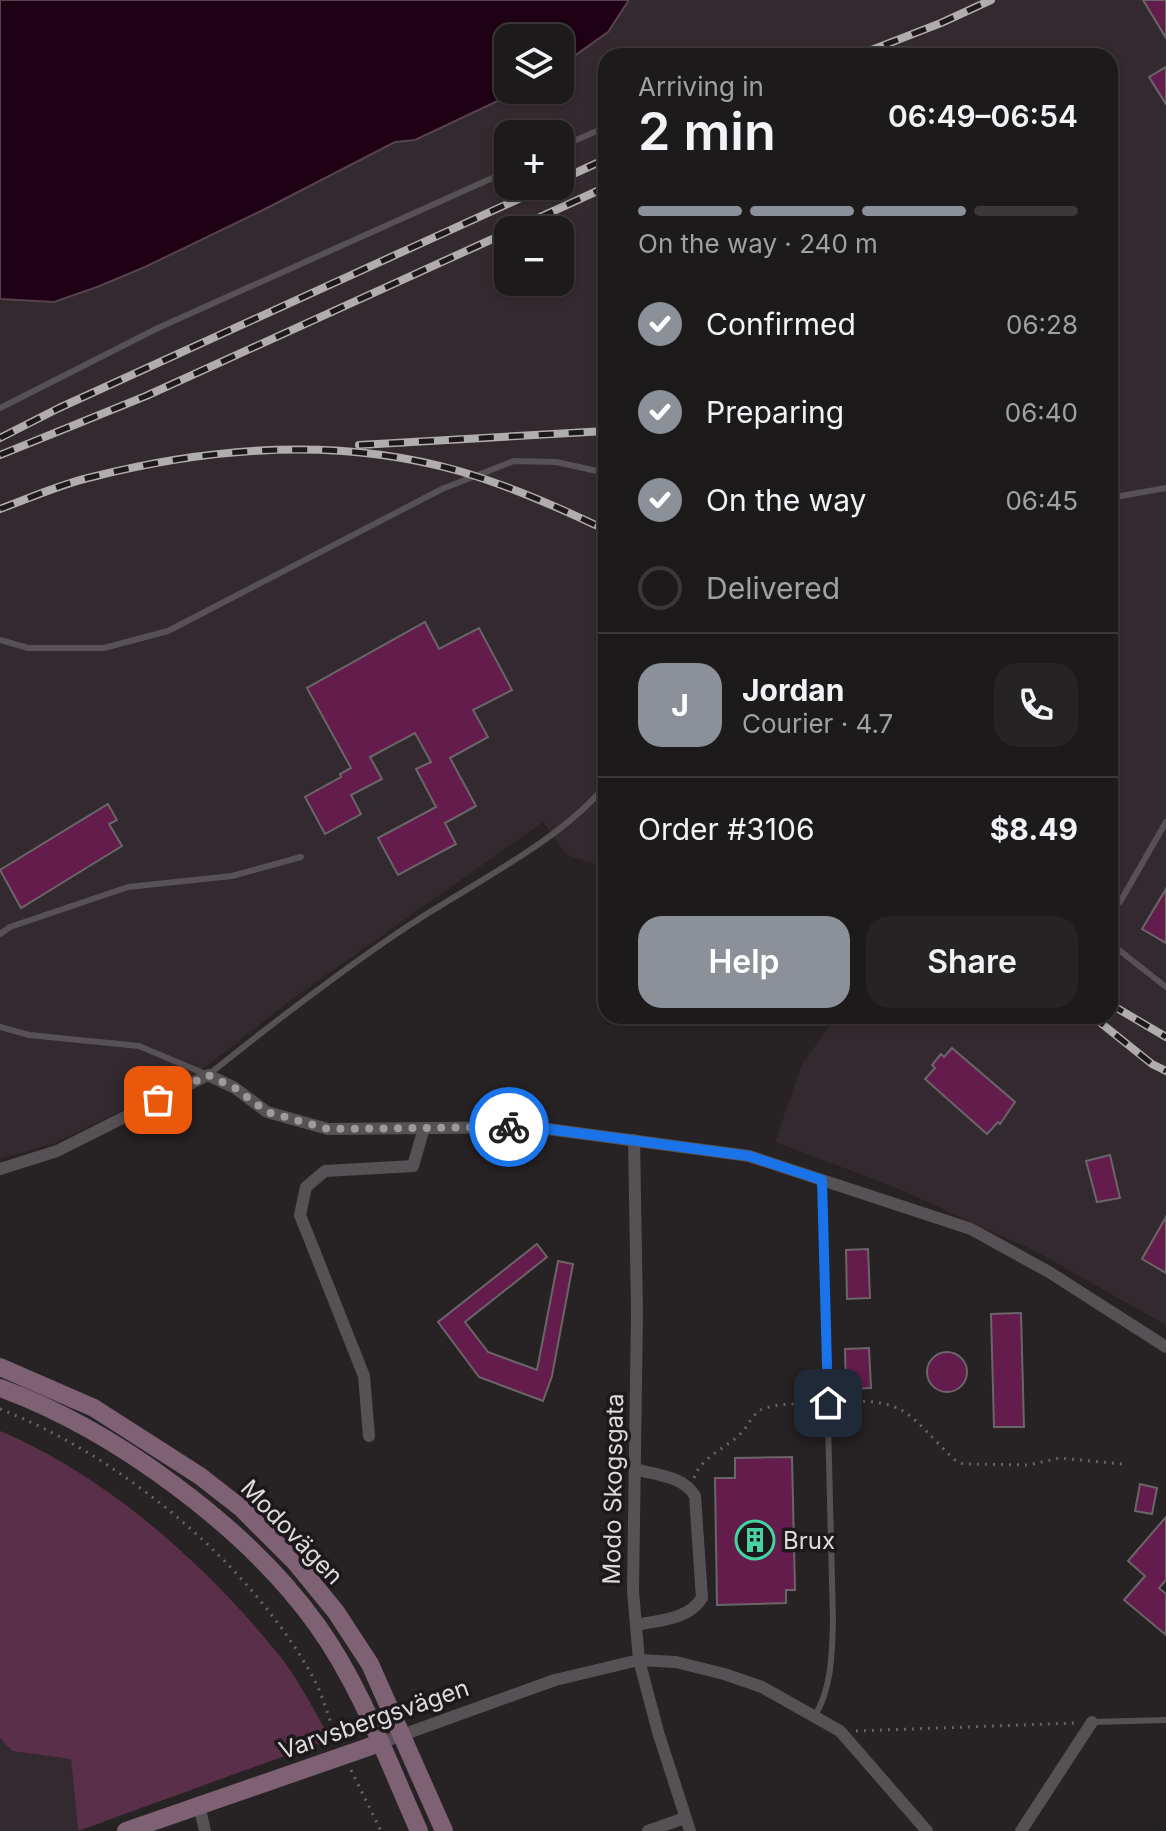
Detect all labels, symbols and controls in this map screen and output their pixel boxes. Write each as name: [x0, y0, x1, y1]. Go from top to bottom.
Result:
map controls: [494, 24, 574, 296]
button: layers: [494, 24, 574, 104]
text: Arriving in: [638, 71, 764, 102]
text: 06:49–06:54: [888, 98, 1078, 134]
text: 2 min: [638, 100, 776, 163]
button: +: [494, 120, 574, 200]
button: −: [494, 216, 574, 296]
text: On the way · 240 m: [638, 228, 878, 259]
icon: check: [638, 302, 682, 346]
text: Confirmed: [706, 306, 856, 342]
text: 06:28: [1006, 309, 1078, 340]
icon: check: [638, 390, 682, 434]
text: Preparing: [706, 394, 844, 430]
text: 06:40: [1005, 397, 1078, 428]
icon: check: [638, 478, 682, 522]
text: On the way: [706, 482, 866, 518]
text: 06:45: [1005, 485, 1078, 516]
text: Delivered: [706, 570, 840, 606]
button: phone: [994, 663, 1078, 747]
text: Jordan: [742, 672, 844, 708]
text: J: [671, 687, 689, 723]
text: Courier · 4.7: [742, 708, 893, 739]
text: Order #3106: [638, 811, 815, 847]
text: $8.49: [990, 811, 1078, 847]
button: Help: [638, 916, 850, 1008]
button: Share: [866, 916, 1078, 1008]
pin: [124, 1066, 192, 1134]
icon: bag: [136, 1078, 180, 1122]
courier: [469, 1087, 549, 1167]
icon: bike: [487, 1105, 531, 1149]
pin: [794, 1369, 862, 1437]
icon: home: [806, 1381, 850, 1425]
street label: Modo Skogsgata: [597, 1393, 629, 1585]
street label: Modovägen: [235, 1474, 349, 1590]
building icon: Brux: [734, 1519, 776, 1561]
place label: Brux: [783, 1526, 835, 1555]
street label: Varvsbergsvägen: [275, 1673, 473, 1765]

